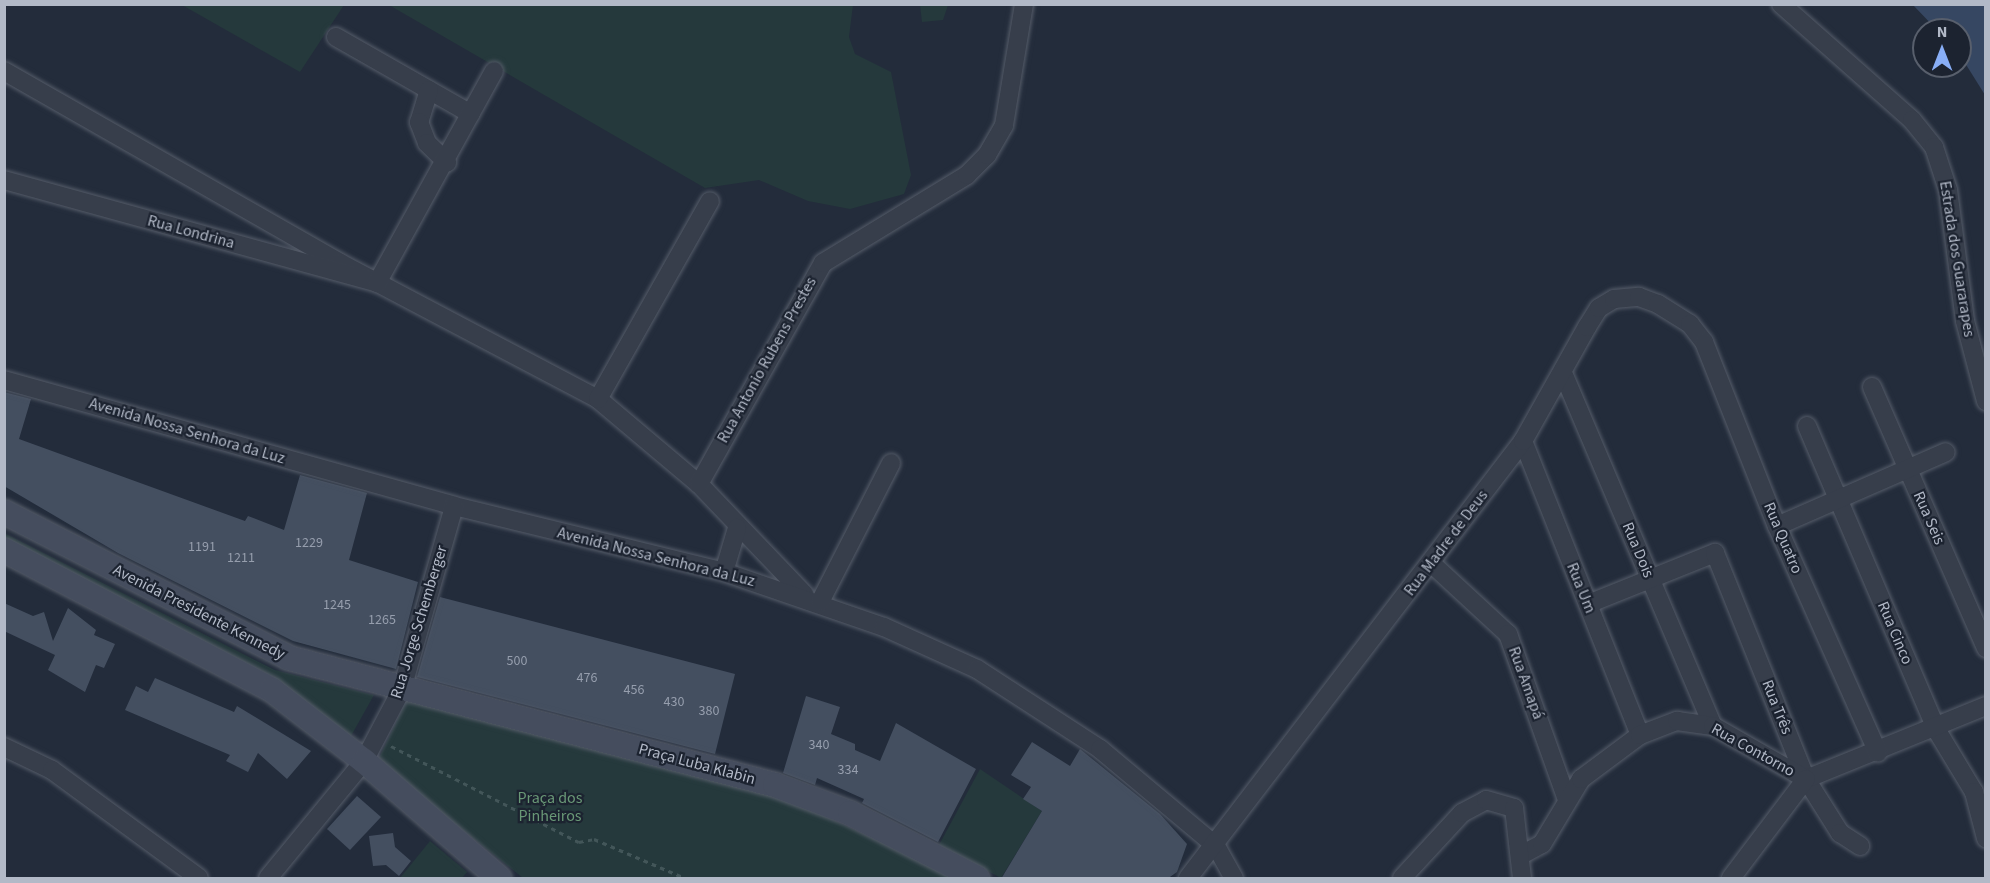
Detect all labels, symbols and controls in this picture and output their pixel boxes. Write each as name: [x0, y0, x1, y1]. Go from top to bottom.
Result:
north arrow: [1912, 18, 1972, 78]
text: N: [1937, 21, 1947, 43]
street label: Estrada dos Guararapes: [1935, 180, 1979, 338]
street label: Rua Londrina: [145, 211, 237, 253]
street label: Rua Antonio Rubens Prestes: [713, 274, 821, 446]
street label: Avenida Nossa Senhora da Luz: [87, 394, 287, 468]
street label: Rua Madre de Deus: [1400, 486, 1492, 600]
street label: Rua Seis: [1909, 488, 1949, 548]
street label: Rua Quatro: [1759, 499, 1807, 577]
street label: Rua Dois: [1618, 519, 1658, 581]
street label: Avenida Nossa Senhora da Luz: [555, 523, 757, 591]
house number: 1229: [295, 535, 323, 551]
house number: 1191: [188, 539, 216, 555]
street label: Rua Jorge Schemberger: [387, 543, 451, 701]
house number: 1211: [227, 550, 255, 566]
street label: Avenida Presidente Kennedy: [110, 560, 288, 664]
street label: Rua Um: [1562, 560, 1600, 616]
house number: 1245: [323, 597, 351, 613]
street label: Rua Cinco: [1873, 599, 1917, 667]
house number: 1265: [368, 612, 396, 628]
street label: Rua Amapá: [1504, 644, 1548, 722]
house number: 500: [507, 653, 527, 669]
house number: 476: [577, 670, 597, 686]
street label: Rua Três: [1757, 677, 1797, 737]
house number: 456: [624, 682, 644, 698]
house number: 430: [664, 694, 684, 710]
house number: 380: [699, 703, 719, 719]
street label: Rua Contorno: [1708, 719, 1798, 781]
house number: 340: [809, 737, 829, 753]
street label: Praça Luba Klabin: [637, 739, 757, 789]
house number: 334: [838, 762, 858, 778]
park label: Praça dos Pinheiros: [518, 788, 582, 826]

